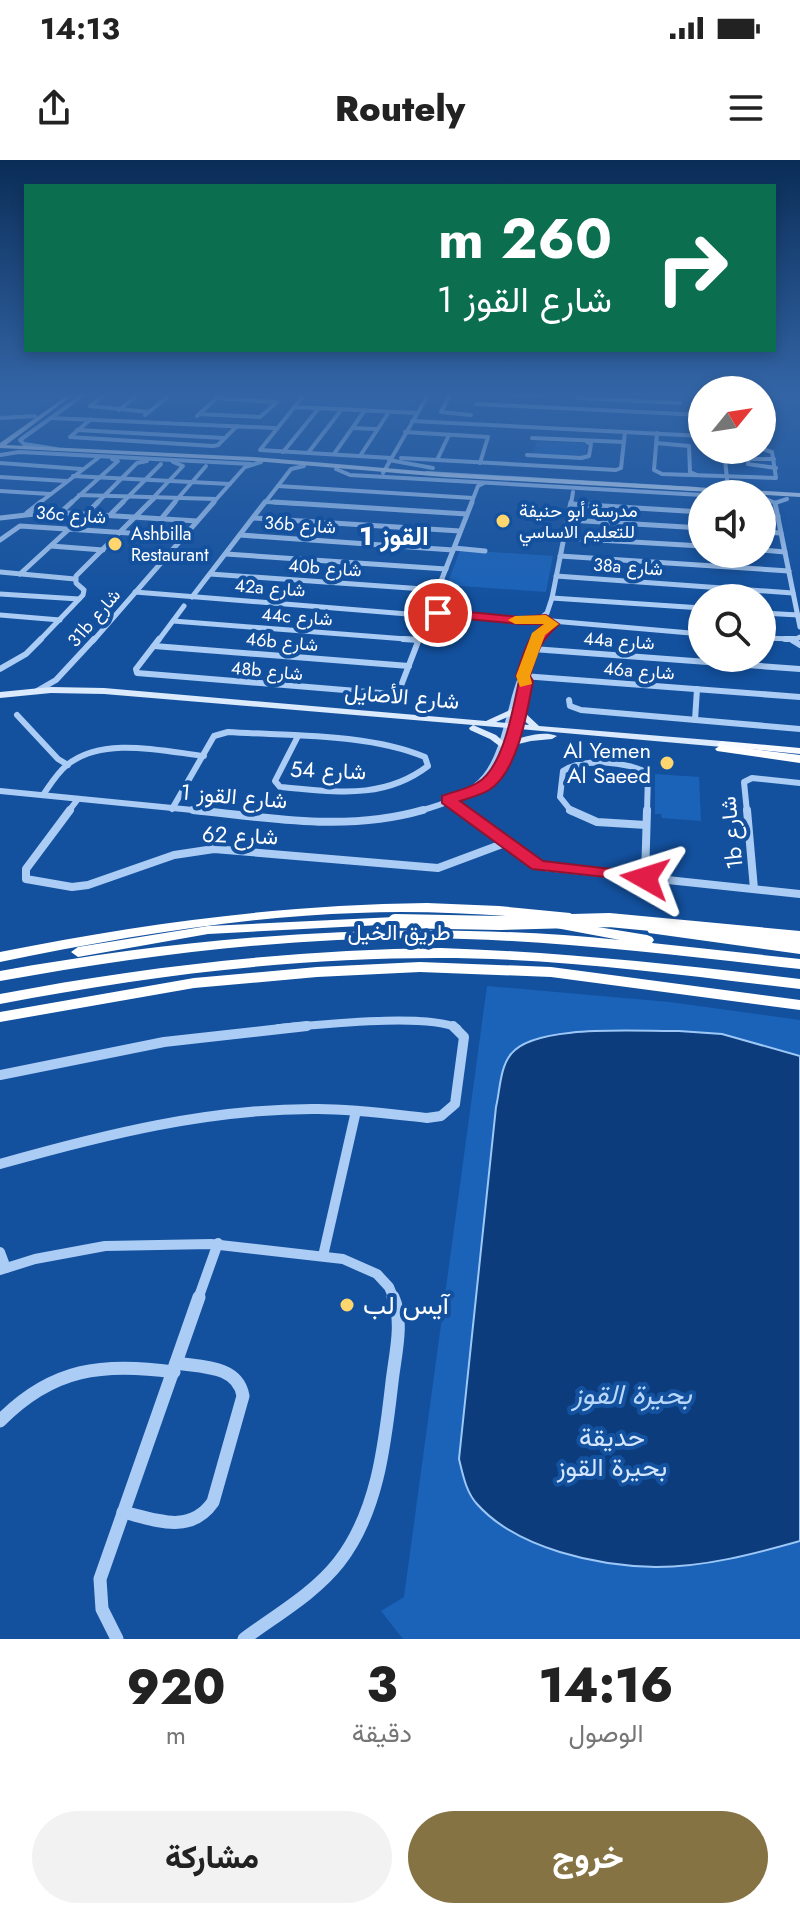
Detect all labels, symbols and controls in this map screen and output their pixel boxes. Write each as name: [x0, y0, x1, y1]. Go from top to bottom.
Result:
text: 14:13: [40, 7, 120, 50]
text: Routely: [335, 82, 465, 134]
icon: share: [32, 86, 76, 130]
icon: menu: [724, 86, 768, 130]
text: 260 m: [438, 198, 612, 279]
icon: right: [640, 216, 744, 320]
text: شارع القوز 1: [437, 273, 612, 325]
north arrow: [688, 376, 776, 464]
map controls: [688, 376, 776, 672]
button: sound: [688, 480, 776, 568]
place label: مدرسة أبو حنيفة للتعليم الاساسي: [519, 498, 638, 547]
street label: 36c شارع: [35, 500, 107, 530]
street label: 36b شارع: [263, 510, 337, 540]
marker: مدرسة أبو حنيفة للتعليم الاساسي: [494, 512, 512, 530]
district label: القوز 1: [359, 517, 429, 555]
place label: Ashbilla Restaurant: [131, 521, 209, 568]
marker: Ashbilla Restaurant: [106, 535, 124, 553]
street label: 40b شارع: [288, 552, 362, 584]
street label: 38a شارع: [592, 552, 664, 582]
street label: 42a شارع: [234, 573, 306, 603]
pin: [404, 579, 472, 647]
street label: 31b شارع: [61, 583, 127, 653]
button: search: [688, 584, 776, 672]
icon: arrive: [416, 591, 460, 635]
street label: 44c شارع: [261, 602, 333, 632]
street label: 46b شارع: [245, 626, 319, 658]
street label: 44a شارع: [583, 626, 655, 656]
street label: 48b شارع: [230, 655, 304, 687]
street label: 46a شارع: [603, 656, 675, 686]
street label: شارع الأصايل: [343, 675, 461, 717]
place label: Al Yemen Al Saeed: [563, 734, 651, 791]
street label: شارع 54: [289, 753, 367, 787]
marker: Al Yemen Al Saeed: [658, 754, 676, 772]
street label: شارع القوز 1: [179, 775, 289, 817]
street label: 1b شارع: [711, 795, 751, 871]
street label: شارع 62: [201, 818, 279, 852]
position arrow: [603, 836, 687, 920]
street label: طريق الخيل: [347, 916, 451, 948]
place label: آيس لب: [363, 1286, 451, 1324]
marker: آيس لب: [338, 1296, 356, 1314]
water label: بحيرة القوز: [570, 1374, 692, 1415]
park label: حديقة بحيرة القوز: [556, 1418, 667, 1486]
text: 3: [367, 1651, 397, 1720]
text: 14:16: [539, 1651, 674, 1720]
text: 920: [126, 1653, 225, 1722]
text: دقيقة: [352, 1714, 412, 1752]
text: الوصول: [569, 1714, 644, 1752]
text: m: [166, 1716, 186, 1754]
button: مشاركة: [32, 1811, 392, 1903]
button: خروج: [408, 1811, 768, 1903]

